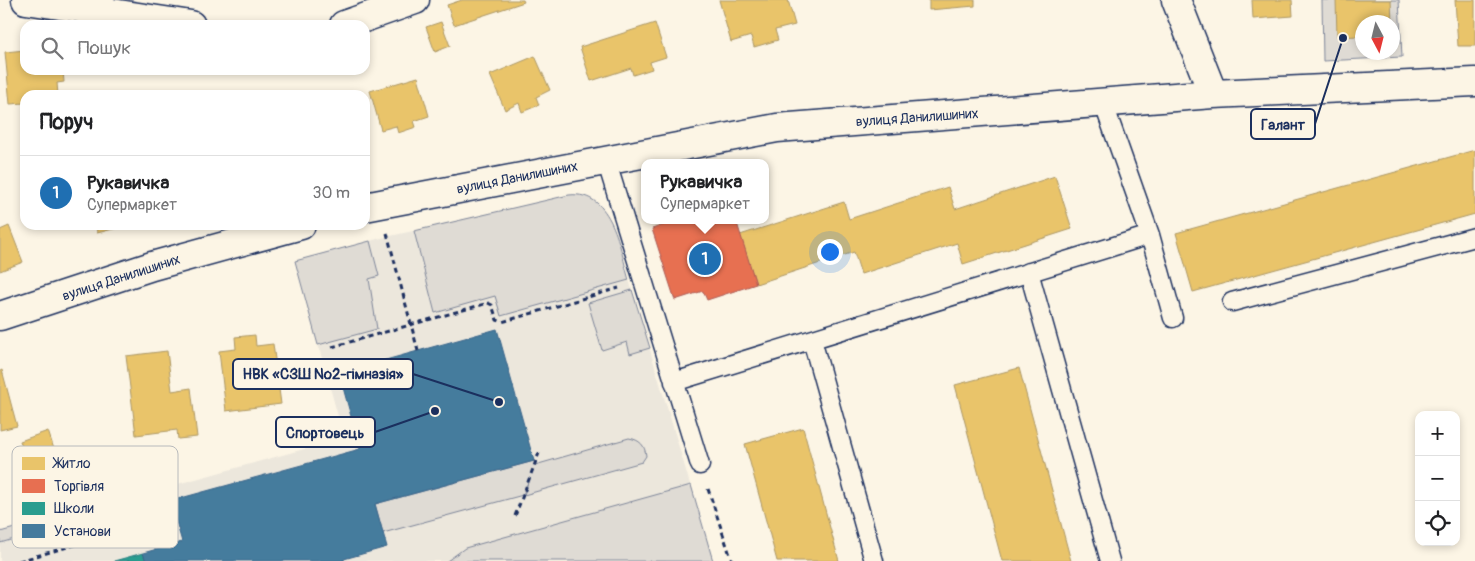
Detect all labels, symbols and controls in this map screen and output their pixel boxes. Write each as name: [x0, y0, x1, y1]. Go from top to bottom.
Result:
north arrow: [1355, 15, 1400, 60]
search box: [20, 20, 370, 75]
icon: search: [38, 34, 66, 62]
text: Пошук: [78, 36, 131, 60]
street label: вулиця Данилишиних: [855, 105, 979, 130]
text: Поруч: [40, 109, 93, 136]
callout: Галант: [1251, 109, 1315, 139]
text: Галант: [1261, 116, 1305, 135]
street label: вулиця Данилишиних: [455, 157, 579, 198]
popup: [641, 159, 769, 224]
text: Рукавичка: [660, 170, 742, 194]
text: Рукавичка: [87, 171, 169, 195]
text: 1: [53, 183, 59, 203]
text: 30 m: [312, 183, 350, 203]
text: Супермаркет: [660, 194, 750, 214]
text: Супермаркет: [87, 195, 177, 215]
your location: [817, 239, 843, 265]
pin: 1: [689, 240, 721, 278]
street label: вулиця Данилишиних: [60, 250, 182, 305]
callout: НВК «СЗШ №2-гімназія»: [233, 359, 413, 389]
text: НВК «СЗШ №2-гімназія»: [243, 365, 404, 384]
map controls: [1415, 411, 1460, 546]
button: +: [1415, 411, 1460, 456]
callout: Спортовець: [276, 417, 375, 447]
text: Спортовець: [286, 424, 364, 443]
legend: [12, 446, 178, 548]
text: Житло: [52, 455, 91, 472]
button: −: [1415, 456, 1460, 501]
text: Торгівля: [54, 478, 104, 495]
text: Школи: [54, 500, 94, 517]
button: locate: [1415, 501, 1460, 546]
text: Установи: [54, 523, 110, 540]

